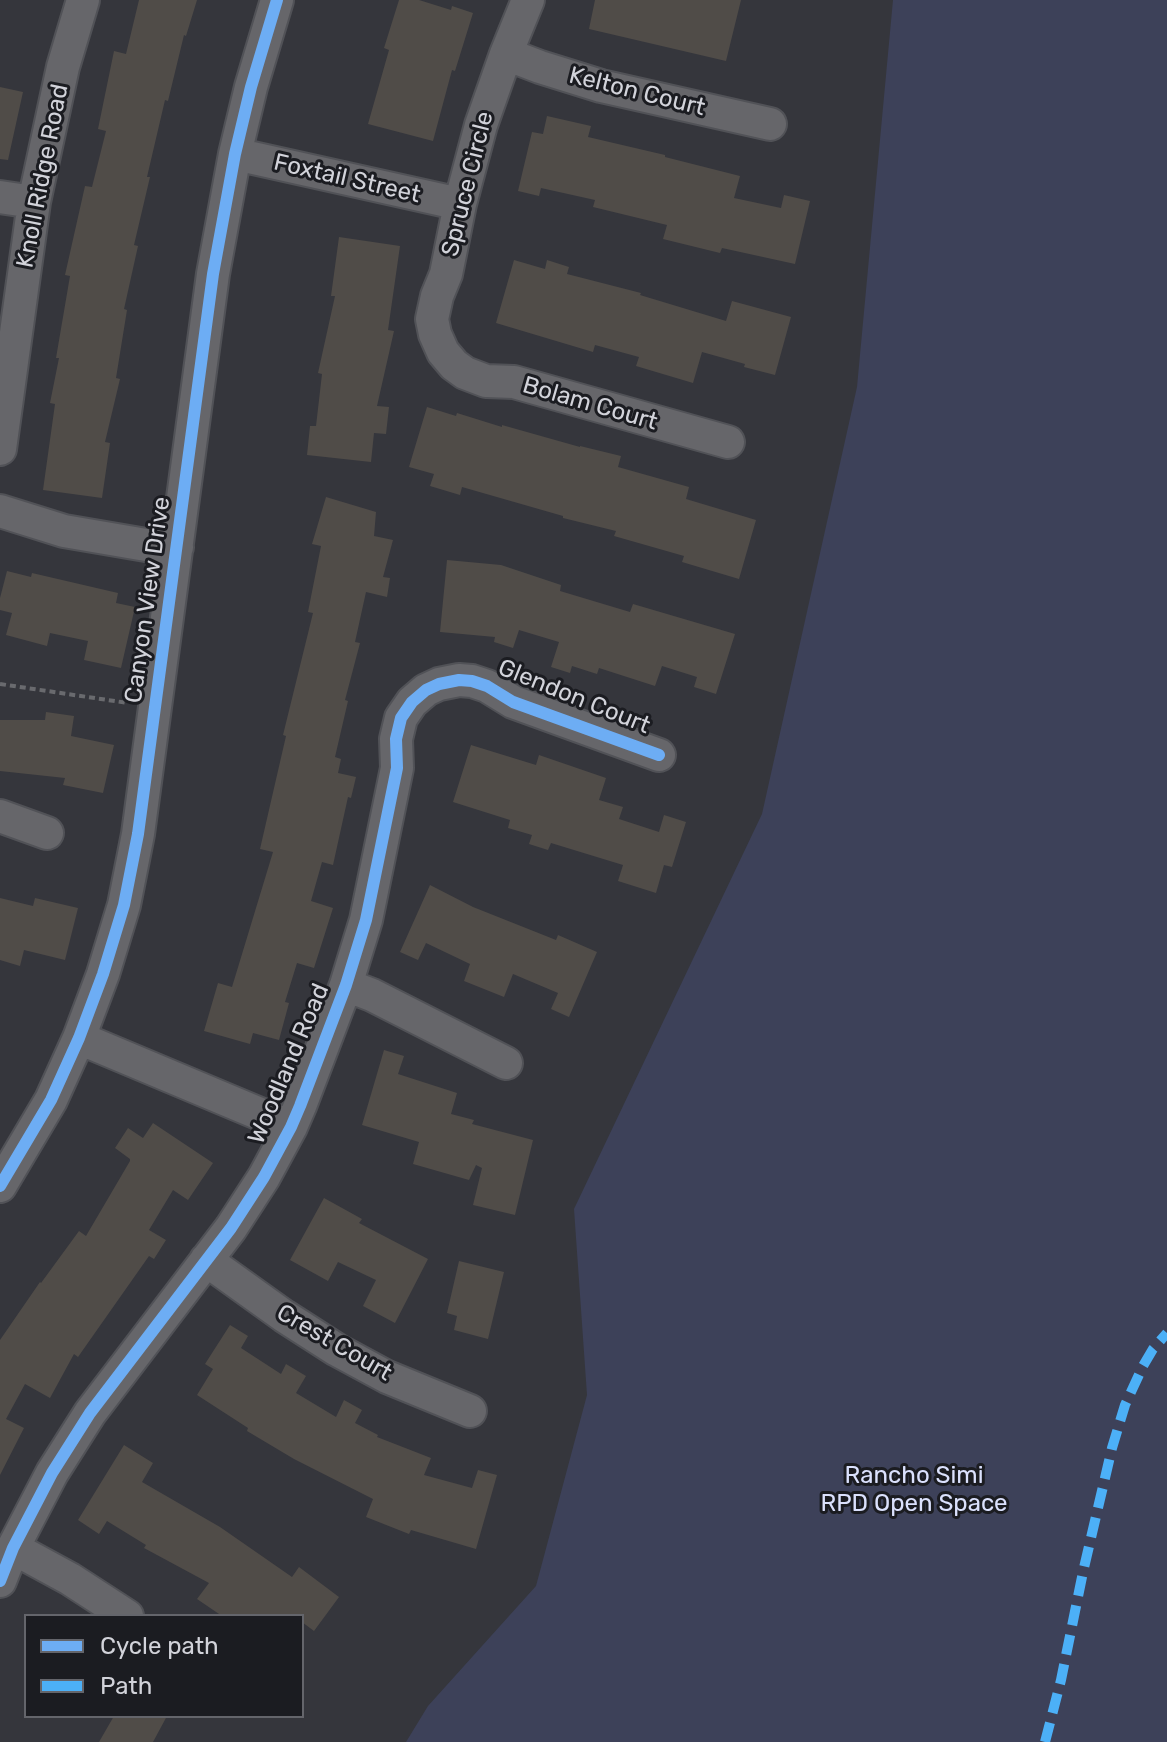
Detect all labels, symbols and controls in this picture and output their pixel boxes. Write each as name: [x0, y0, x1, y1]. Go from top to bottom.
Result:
street label: Kelton Court: [566, 61, 708, 123]
street label: Knoll Ridge Road: [11, 82, 75, 270]
street label: Spruce Circle: [436, 108, 500, 260]
street label: Foxtail Street: [271, 148, 423, 210]
street label: Bolam Court: [519, 371, 661, 437]
street label: Canyon View Drive: [119, 495, 177, 705]
street label: Glendon Court: [494, 653, 654, 741]
street label: Woodland Road: [242, 980, 336, 1148]
street label: Crest Court: [271, 1298, 397, 1388]
park label: Rancho Simi RPD Open Space: [820, 1462, 1008, 1518]
legend: [24, 1614, 304, 1718]
text: Cycle path: [100, 1632, 219, 1660]
text: Path: [100, 1672, 152, 1700]

